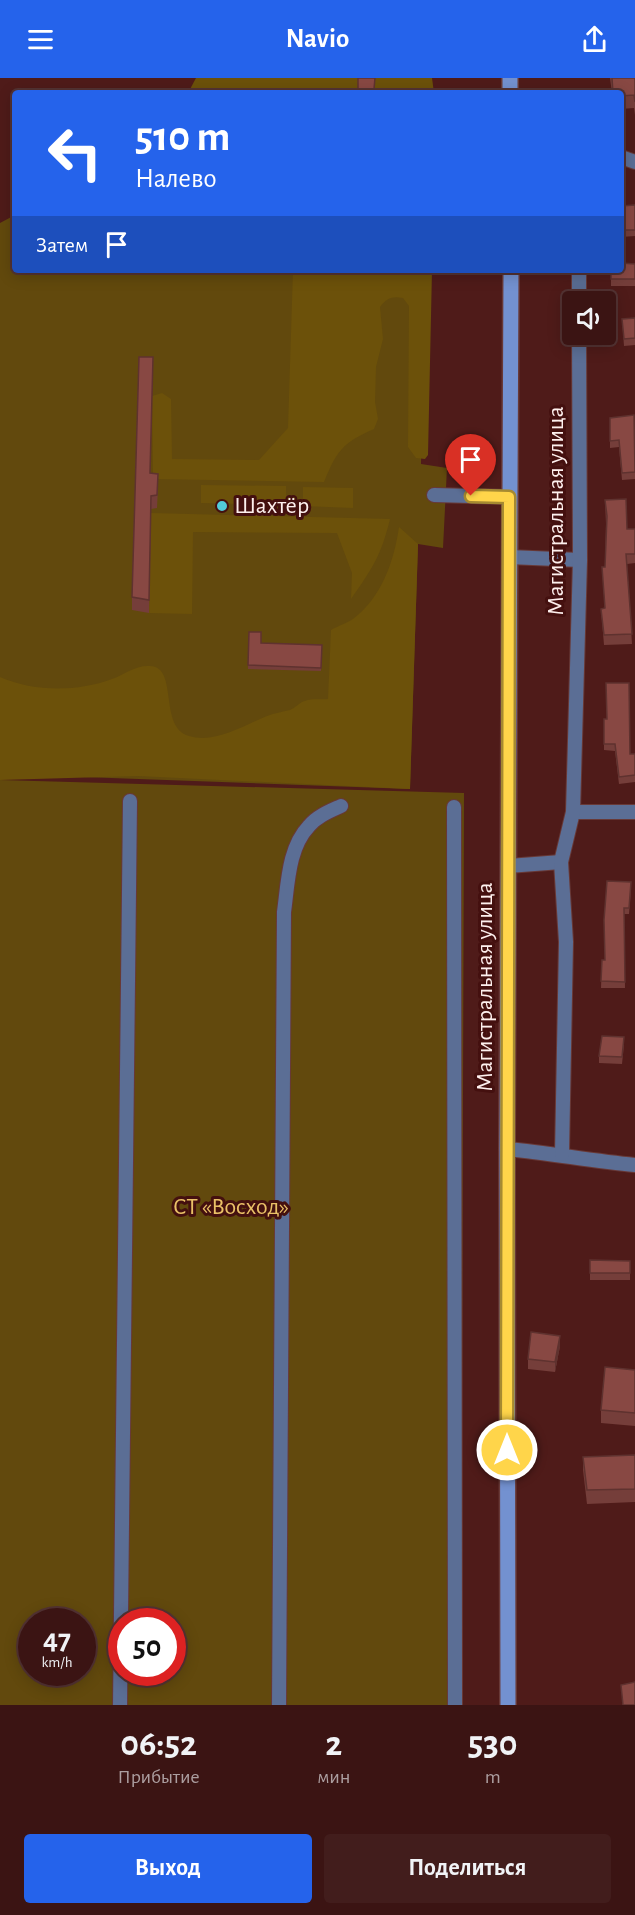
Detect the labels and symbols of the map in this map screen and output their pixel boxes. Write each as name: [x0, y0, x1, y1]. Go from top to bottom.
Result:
street label: Магистральная улица: [544, 406, 568, 616]
pin: [445, 434, 496, 496]
place label: Шахтёр: [234, 494, 309, 518]
marker: Шахтёр: [215, 499, 229, 513]
street label: Магистральная улица: [473, 882, 497, 1092]
park label: СТ «Восход»: [173, 1195, 289, 1219]
position arrow: [475, 1418, 539, 1482]
speed limit sign: 50: [108, 1608, 186, 1686]

